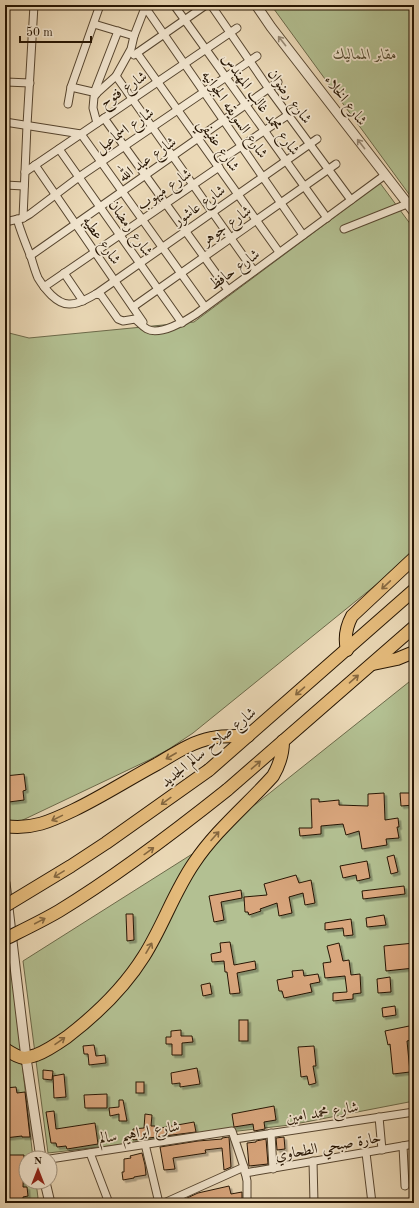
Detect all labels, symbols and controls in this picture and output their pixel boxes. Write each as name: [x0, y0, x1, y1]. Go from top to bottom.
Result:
scale bar: [20, 18, 91, 44]
text: 50 m: [26, 26, 53, 39]
one-way arrow: [277, 36, 286, 47]
park label: مقابر المماليك: [333, 47, 397, 63]
street label: شارع محمد غالب المهندس: [215, 51, 302, 161]
street label: شارع رضوان: [261, 67, 314, 129]
street label: شارع السويقه الجوانيه: [195, 68, 270, 164]
street label: شارع فتوح: [98, 69, 152, 115]
street label: شارع الخلاء: [318, 73, 369, 131]
street label: شارع اسماعيل: [93, 106, 159, 160]
street label: شارع عفيفي: [190, 117, 241, 178]
street label: شارع عبد الله: [113, 130, 182, 189]
one-way arrow: [357, 138, 366, 149]
street label: شارع ميهوب: [135, 167, 197, 217]
street label: شارع عاشور: [170, 183, 231, 234]
street label: شارع رمضان: [102, 198, 155, 262]
street label: شارع جوهر: [198, 204, 257, 253]
street label: شارع عطيه: [76, 214, 123, 270]
street label: شارع حافظ: [206, 246, 265, 297]
one-way arrow: [381, 580, 391, 589]
one-way arrow: [349, 675, 359, 684]
one-way arrow: [295, 686, 305, 695]
street label: شارع صلاح سالم الجديد: [158, 705, 262, 794]
one-way arrow: [165, 752, 177, 760]
one-way arrow: [251, 760, 261, 769]
one-way arrow: [161, 797, 172, 805]
one-way arrow: [51, 815, 63, 822]
one-way arrow: [210, 832, 219, 842]
one-way arrow: [143, 846, 154, 855]
one-way arrow: [53, 870, 65, 878]
one-way arrow: [33, 917, 45, 924]
one-way arrow: [145, 942, 153, 954]
one-way arrow: [55, 1037, 66, 1045]
street label: شارع محمد امين: [285, 1100, 360, 1131]
street label: شارع ابراهيم سالم: [97, 1119, 182, 1153]
street label: حارة صبحي الطحاوي: [274, 1131, 383, 1169]
north arrow: [18, 1150, 58, 1190]
text: N: [34, 1156, 43, 1167]

